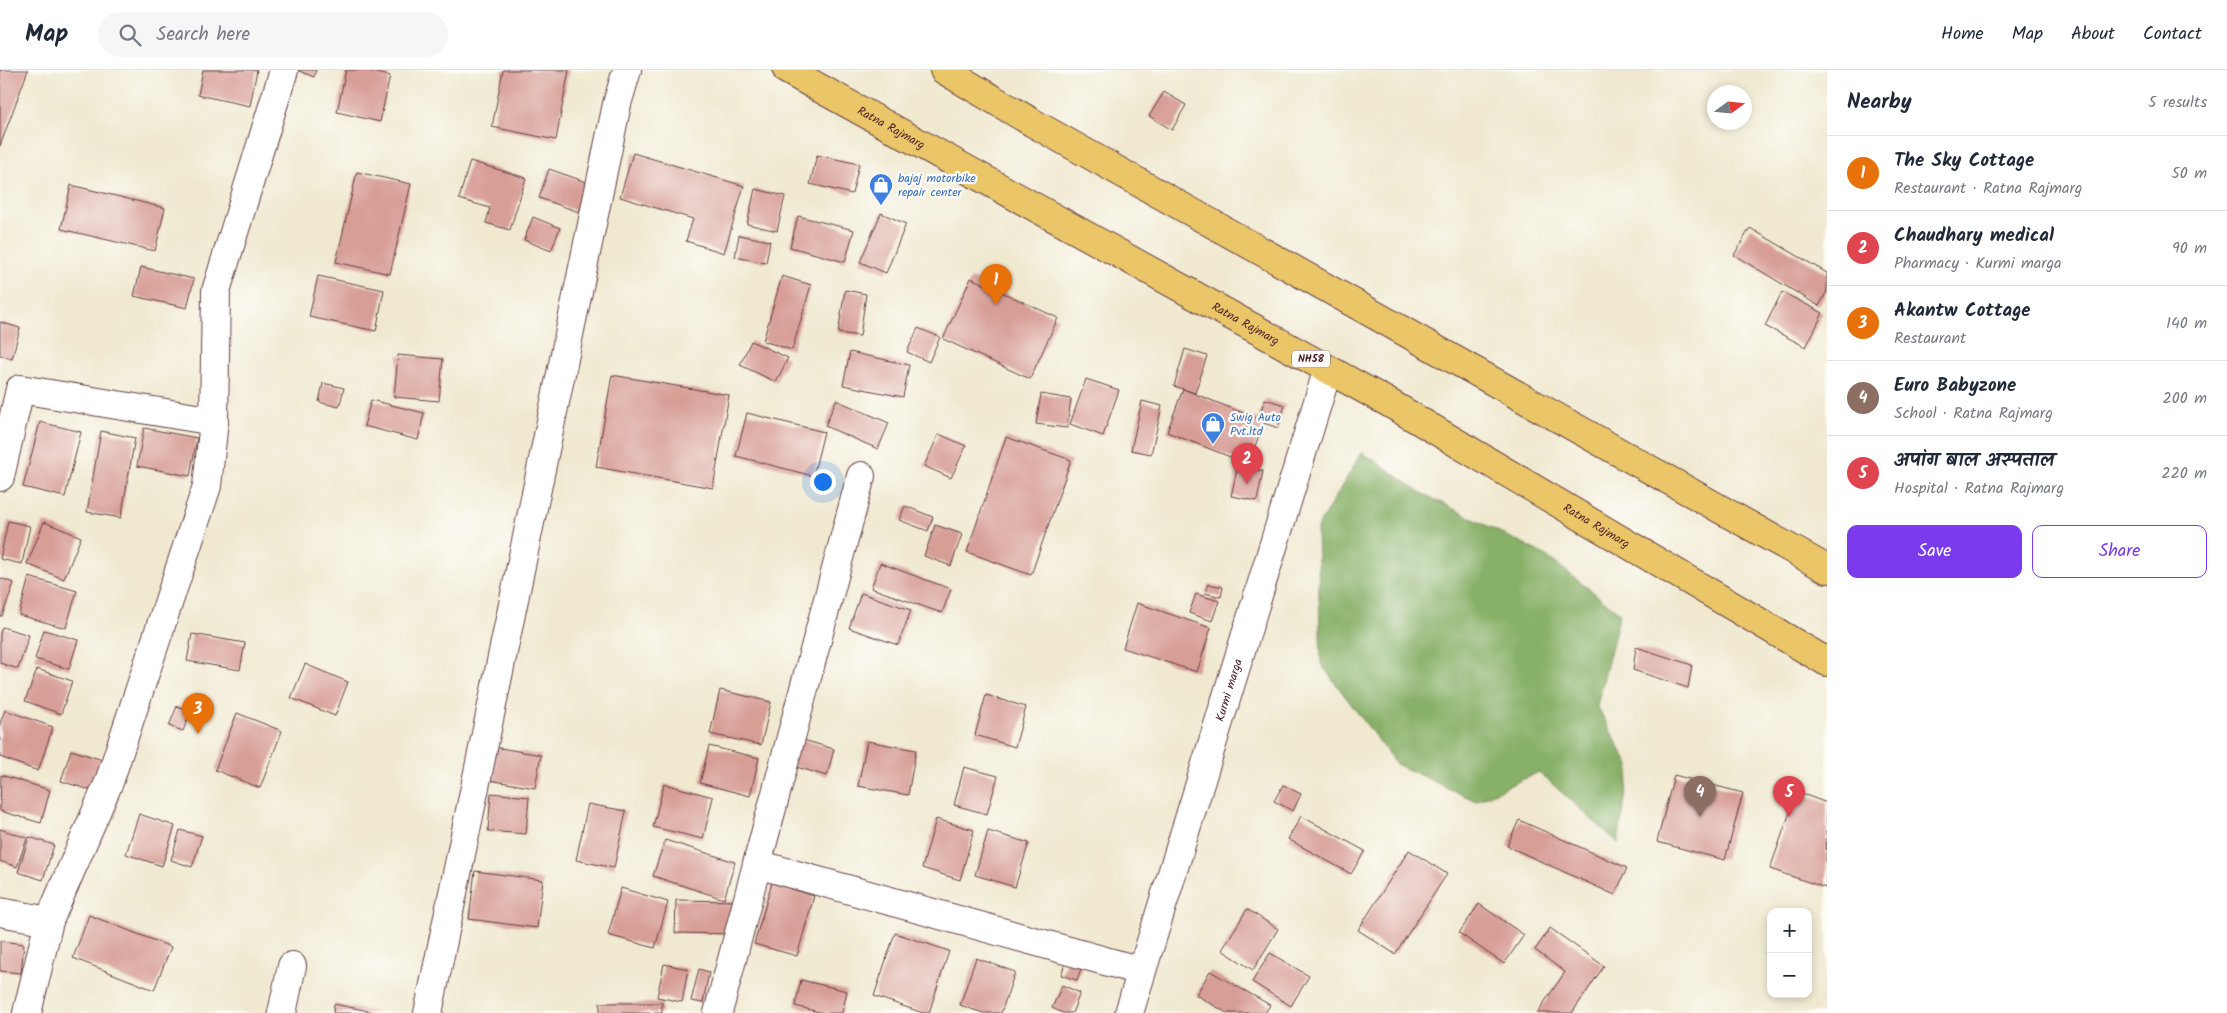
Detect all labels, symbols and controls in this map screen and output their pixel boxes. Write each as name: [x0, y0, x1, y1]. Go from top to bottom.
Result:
search box: [98, 12, 448, 57]
text: Map: [25, 15, 68, 54]
text: Search here: [156, 20, 250, 50]
text: Home: [1941, 20, 1984, 49]
text: Map: [2012, 20, 2043, 49]
text: About: [2071, 20, 2115, 49]
text: Contact: [2143, 20, 2202, 49]
icon: search: [116, 21, 144, 49]
north arrow: [1707, 85, 1752, 130]
text: Nearby: [1847, 86, 1912, 119]
text: 5 results: [2148, 90, 2207, 115]
street label: Ratna Rajmarg: [854, 101, 929, 154]
text: The Sky Cottage: [1894, 146, 2034, 176]
text: 1: [1861, 161, 1865, 186]
text: 50 m: [2171, 161, 2207, 186]
place label: bajaj motorbike repair center: [898, 169, 976, 202]
shop icon: bajaj motorbike repair center: [868, 172, 894, 206]
text: Restaurant · Ratna Rajmarg: [1894, 176, 2082, 201]
text: Chaudhary medical: [1894, 221, 2054, 251]
text: 2: [1858, 236, 1868, 261]
text: 90 m: [2172, 236, 2207, 261]
text: Pharmacy · Kurmi marga: [1894, 251, 2062, 276]
pin: 1: [980, 264, 1012, 305]
text: Akantw Cottage: [1894, 296, 2031, 326]
street label: Ratna Rajmarg: [1208, 297, 1283, 350]
text: 3: [1859, 311, 1867, 336]
text: 140 m: [2166, 311, 2207, 336]
text: Restaurant: [1894, 326, 1966, 351]
road number: NH58: [1292, 350, 1330, 368]
text: Euro Babyzone: [1894, 371, 2016, 401]
text: 4: [1859, 386, 1867, 411]
text: 200 m: [2163, 386, 2207, 411]
text: School · Ratna Rajmarg: [1894, 401, 2053, 426]
place label: Swig Auto Pvt.ltd: [1230, 408, 1281, 441]
shop icon: Swig Auto Pvt.ltd: [1200, 411, 1226, 445]
pin: 2: [1231, 443, 1263, 484]
text: अपांग बाल अस्पताल: [1894, 446, 2054, 476]
text: 5: [1859, 461, 1867, 486]
text: 220 m: [2161, 461, 2207, 486]
your location: [810, 469, 836, 495]
text: Hospital · Ratna Rajmarg: [1894, 476, 2064, 501]
street label: Ratna Rajmarg: [1559, 498, 1634, 553]
button: Save: [1847, 525, 2022, 578]
button: Share: [2032, 525, 2207, 578]
street label: Kurmi marga: [1210, 656, 1248, 724]
pin: 3: [182, 693, 214, 734]
pin: 4: [1684, 776, 1716, 817]
pin: 5: [1773, 776, 1805, 817]
map controls: [1767, 908, 1812, 998]
button: +: [1767, 908, 1812, 953]
button: −: [1767, 953, 1812, 998]

